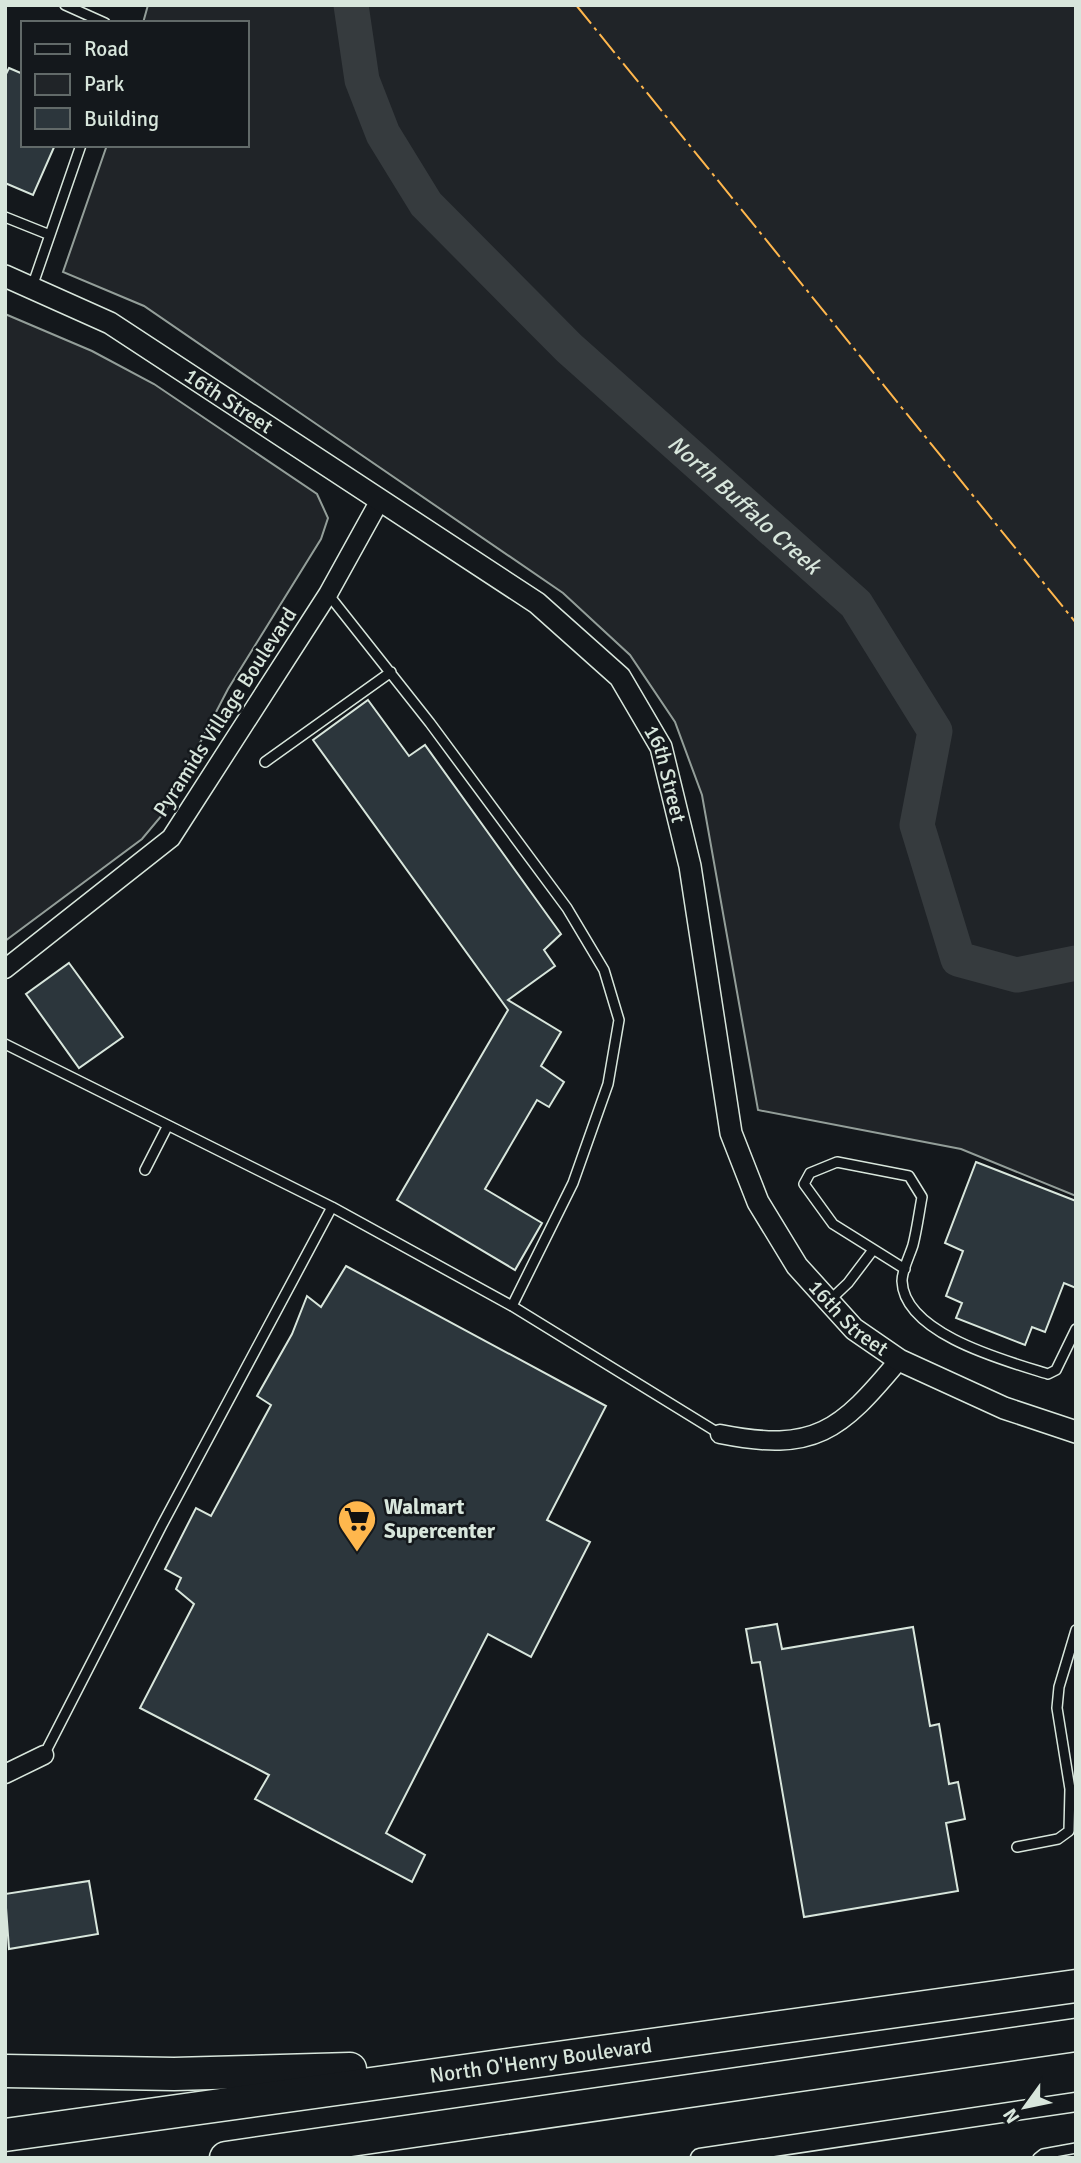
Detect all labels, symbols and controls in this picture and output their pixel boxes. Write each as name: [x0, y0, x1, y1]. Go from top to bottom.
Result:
legend: [21, 21, 248, 147]
text: Road: [84, 36, 129, 62]
text: Park: [84, 71, 125, 97]
text: Building: [84, 106, 159, 132]
street label: 16th Street: [179, 362, 278, 439]
water label: North Buffalo Creek: [662, 429, 828, 582]
street label: Pyramids Village Boulevard: [148, 603, 302, 821]
street label: 16th Street: [638, 720, 692, 825]
street label: 16th Street: [803, 1274, 893, 1362]
place label: Walmart Supercenter: [384, 1494, 496, 1544]
supermarket icon: Walmart Supercenter: [336, 1498, 378, 1553]
street label: North O'Henry Boulevard: [428, 2032, 654, 2089]
north arrow: [990, 2072, 1060, 2142]
text: N: [998, 2104, 1025, 2128]

